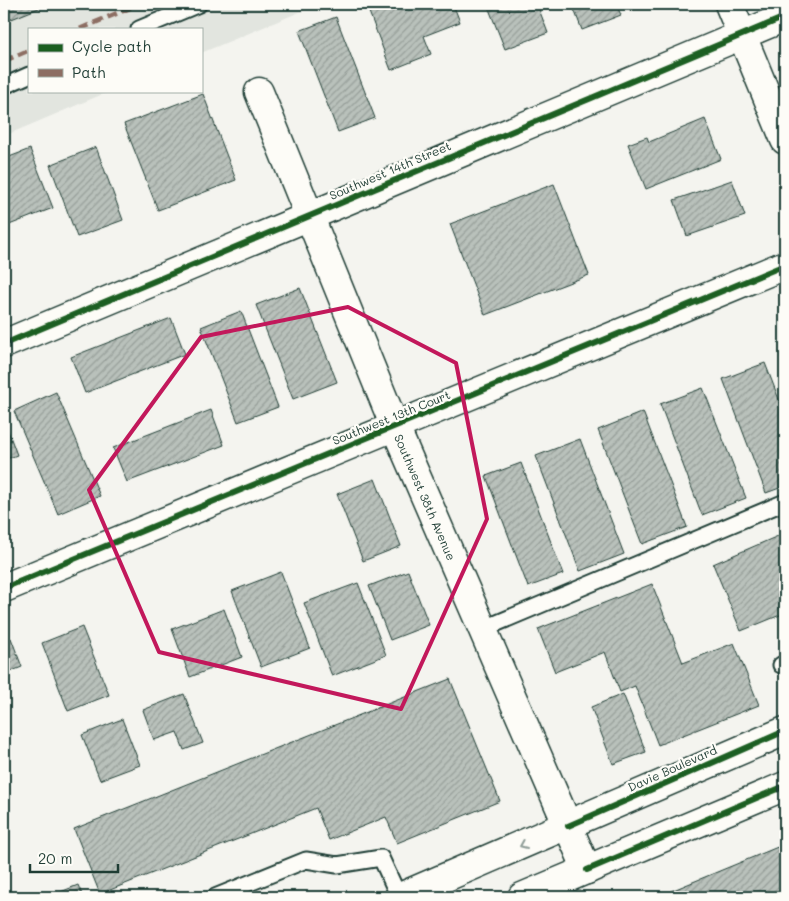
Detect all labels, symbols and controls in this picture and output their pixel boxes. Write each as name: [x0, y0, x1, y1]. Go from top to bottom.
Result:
legend: [28, 28, 202, 92]
text: Cycle path: [72, 36, 151, 56]
text: Path: [72, 62, 106, 82]
street label: Southwest 14th Street: [327, 137, 453, 203]
street label: Southwest 13th Court: [330, 386, 452, 448]
street label: Southwest 38th Avenue: [391, 432, 460, 563]
street label: Davie Boulevard: [625, 741, 719, 795]
one-way arrow: [520, 839, 528, 849]
scale bar: [30, 841, 118, 873]
text: 20 m: [38, 848, 72, 868]

